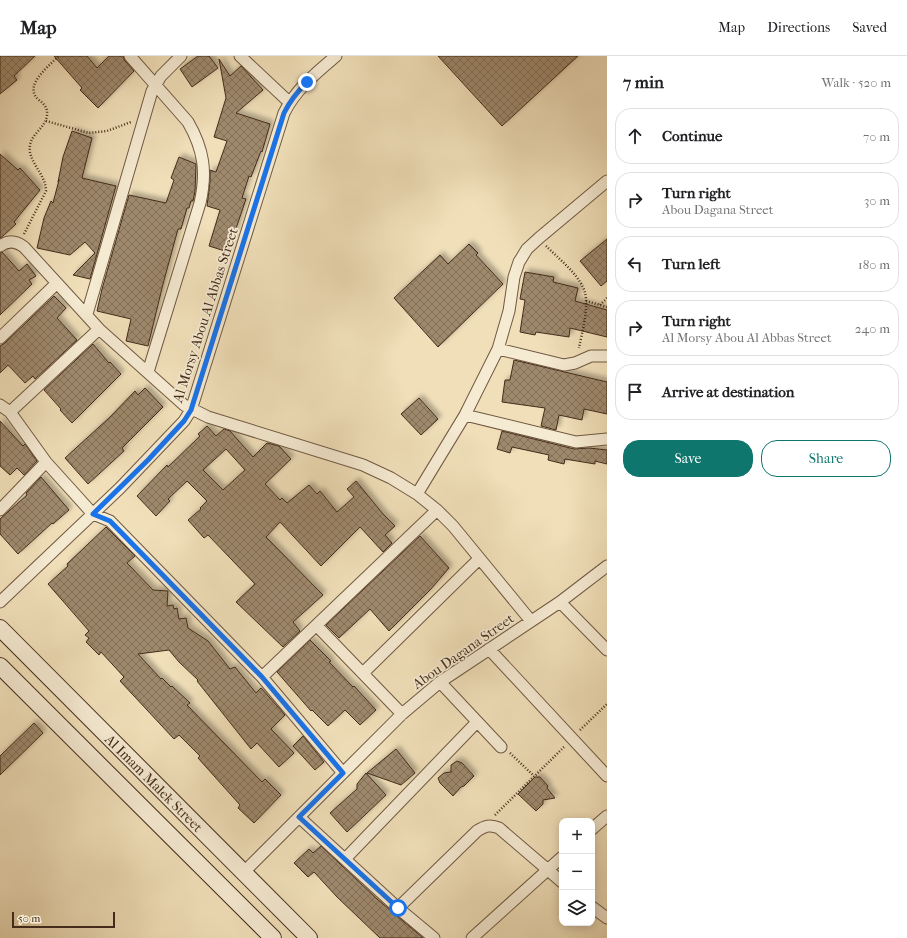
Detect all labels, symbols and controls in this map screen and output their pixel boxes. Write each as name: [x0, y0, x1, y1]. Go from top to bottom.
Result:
text: Map: [20, 17, 56, 39]
text: Map: [718, 19, 745, 36]
text: Directions: [767, 19, 830, 36]
text: Saved: [852, 19, 887, 36]
text: 7 min: [623, 72, 664, 92]
route end: [298, 73, 316, 91]
text: Walk · 520 m: [822, 75, 891, 90]
icon: ahead: [624, 125, 646, 147]
text: Continue: [662, 127, 722, 145]
text: 70 m: [863, 129, 890, 144]
text: Turn right: [662, 184, 731, 202]
icon: right: [624, 189, 646, 211]
text: 30 m: [864, 193, 890, 208]
text: Abou Dagana Street: [662, 202, 773, 217]
street label: Al Morsy Abou Al Abbas Street: [169, 226, 242, 406]
icon: left: [624, 253, 646, 275]
text: Turn left: [662, 255, 720, 273]
text: 180 m: [858, 257, 890, 272]
text: Turn right: [662, 312, 731, 330]
icon: right: [624, 317, 646, 339]
text: 240 m: [855, 321, 890, 336]
text: Al Morsy Abou Al Abbas Street: [662, 330, 832, 345]
icon: arrive: [624, 381, 646, 403]
text: Arrive at destination: [662, 383, 794, 401]
button: Save: [623, 440, 753, 477]
button: Share: [761, 440, 891, 477]
street label: Abou Dagana Street: [408, 610, 517, 693]
street label: Al Imam Malek Street: [101, 730, 206, 836]
map controls: [559, 818, 595, 926]
button: +: [559, 818, 595, 854]
button: −: [559, 854, 595, 890]
button: layers: [559, 890, 595, 926]
route start: [389, 899, 407, 917]
scale bar: [12, 910, 115, 929]
text: 50 m: [18, 912, 40, 925]

